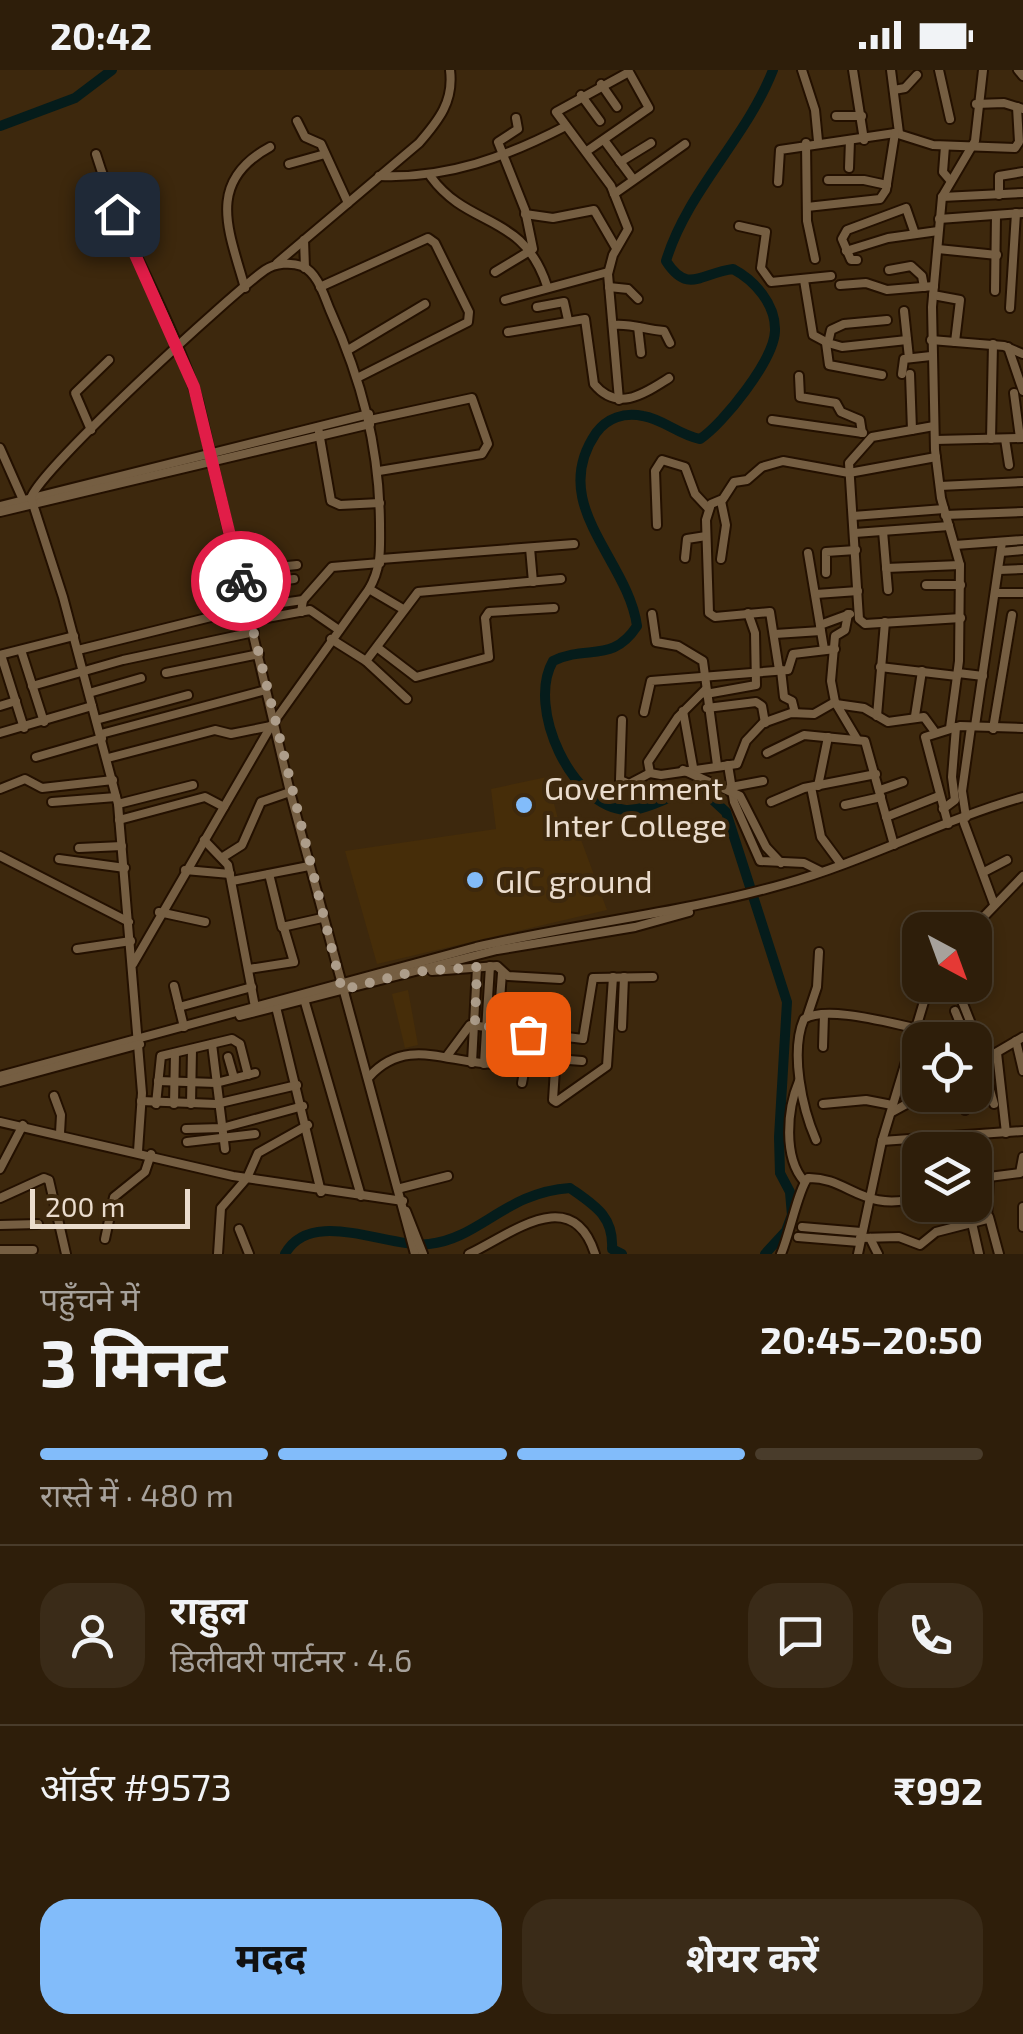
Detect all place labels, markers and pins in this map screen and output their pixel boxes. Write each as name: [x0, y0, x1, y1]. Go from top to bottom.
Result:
pin: [75, 172, 160, 257]
place label: Government Inter College: [544, 768, 727, 843]
marker: Government Inter College: [513, 794, 535, 816]
place label: GIC ground: [495, 861, 652, 899]
marker: GIC ground: [464, 869, 486, 891]
pin: [486, 992, 571, 1077]

